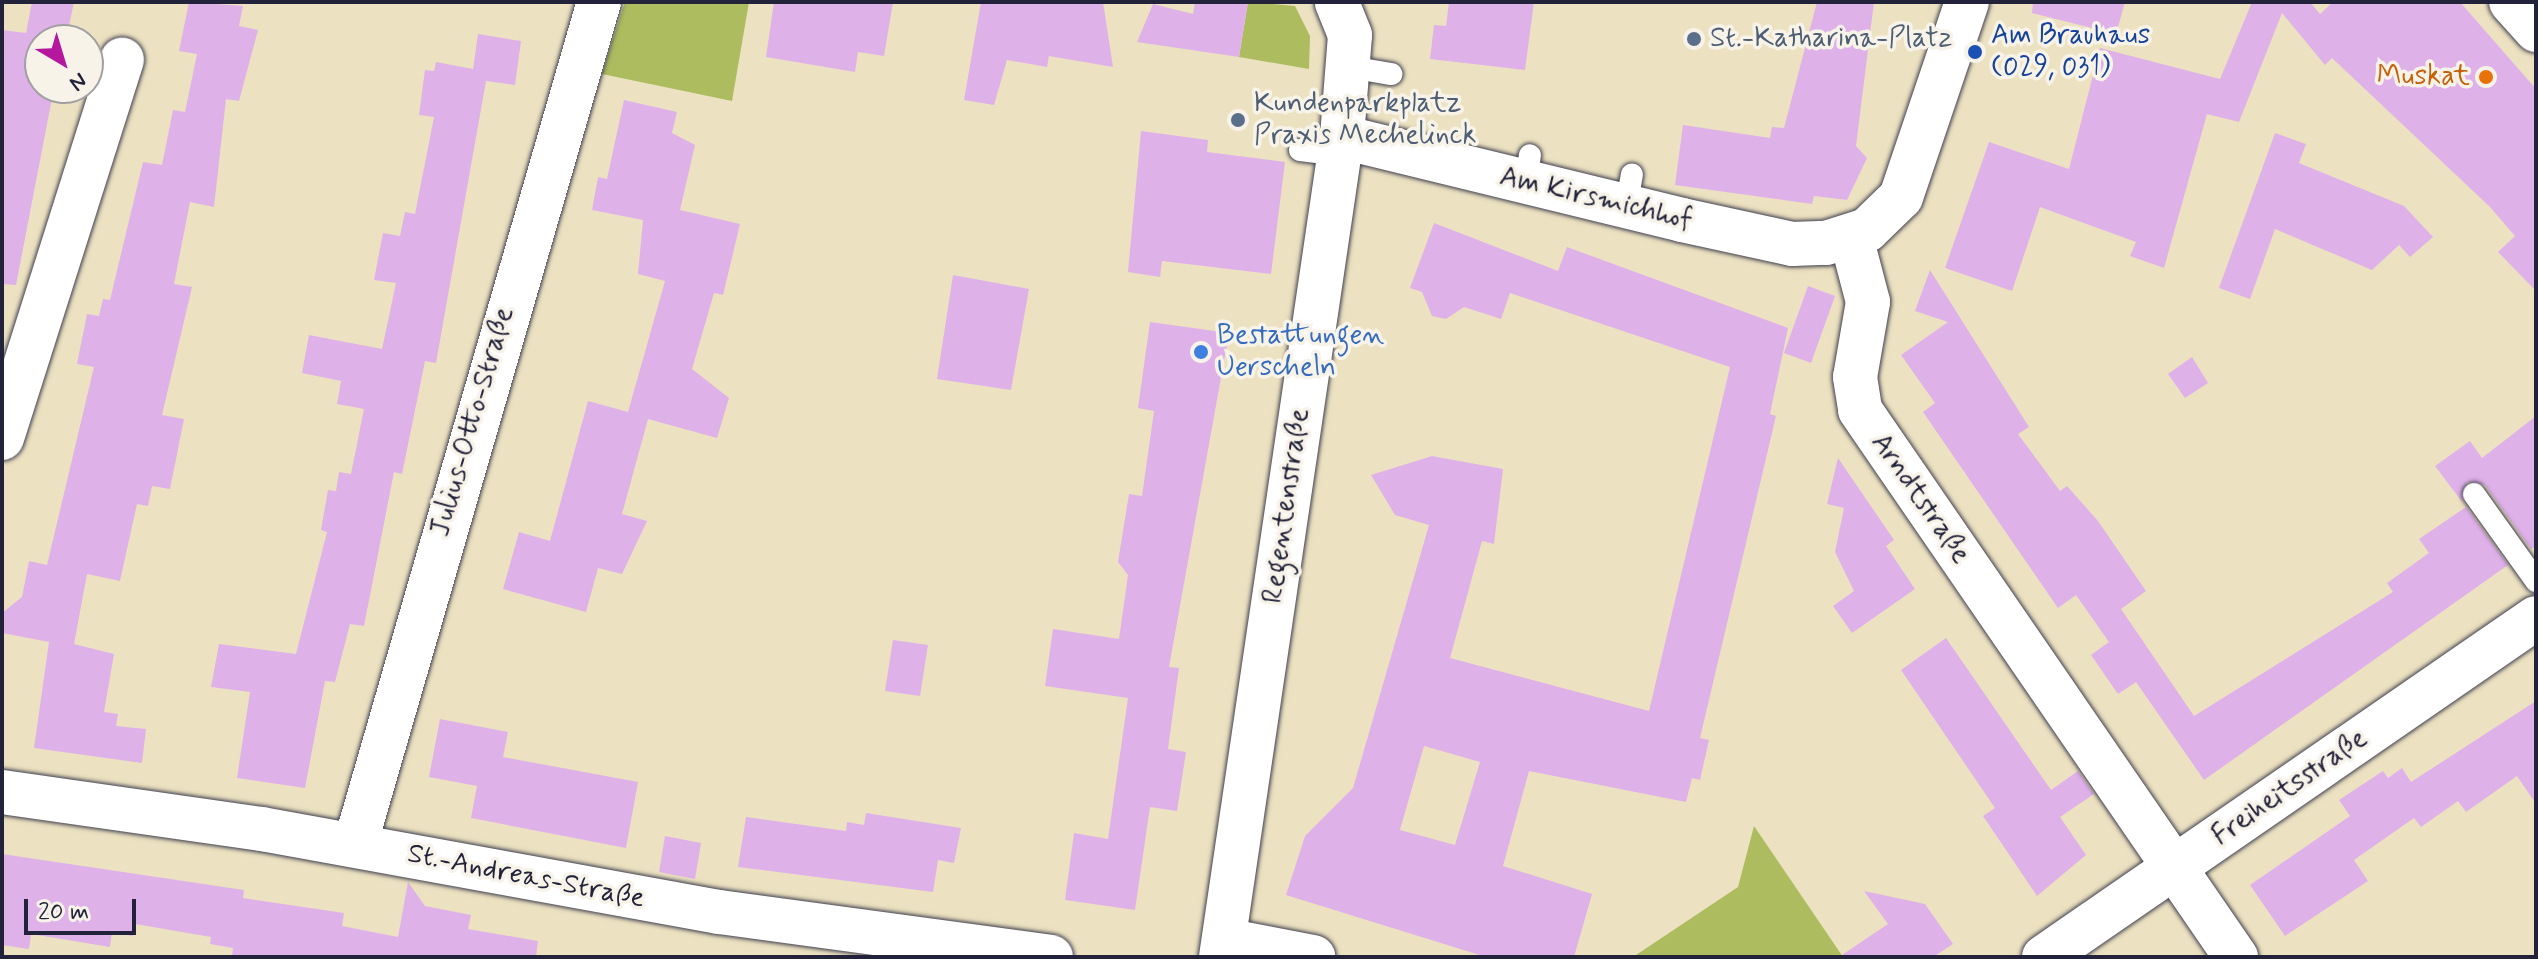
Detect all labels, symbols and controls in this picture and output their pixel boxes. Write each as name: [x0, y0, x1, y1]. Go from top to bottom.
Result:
place label: Am Brauhaus (029, 031): [1991, 19, 2148, 85]
place label: St.-Katharina-Platz: [1710, 22, 1952, 56]
north arrow: [24, 24, 104, 104]
marker: St.-Katharina-Platz: [1685, 30, 1703, 48]
marker: Am Brauhaus (029, 031): [1966, 43, 1984, 61]
place label: Muskat: [2377, 60, 2470, 94]
text: N: [63, 66, 92, 97]
marker: Muskat: [2477, 68, 2495, 86]
place label: Kundenparkplatz Praxis Mechelinck: [1254, 87, 1475, 153]
marker: Kundenparkplatz Praxis Mechelinck: [1229, 111, 1247, 129]
street label: Am Kirsmichhof: [1500, 161, 1692, 237]
street label: Julius-Otto-Straße: [424, 303, 522, 541]
place label: Bestattungen Uerscheln: [1217, 319, 1384, 385]
marker: Bestattungen Uerscheln: [1192, 343, 1210, 361]
street label: Regentenstraße: [1257, 406, 1317, 606]
street label: Arndtstraße: [1863, 428, 1977, 570]
street label: Freiheitsstraße: [2206, 722, 2374, 854]
street label: St.-Andreas-Straße: [405, 838, 647, 916]
scale bar: [28, 883, 140, 933]
text: 20 m: [38, 897, 89, 928]

